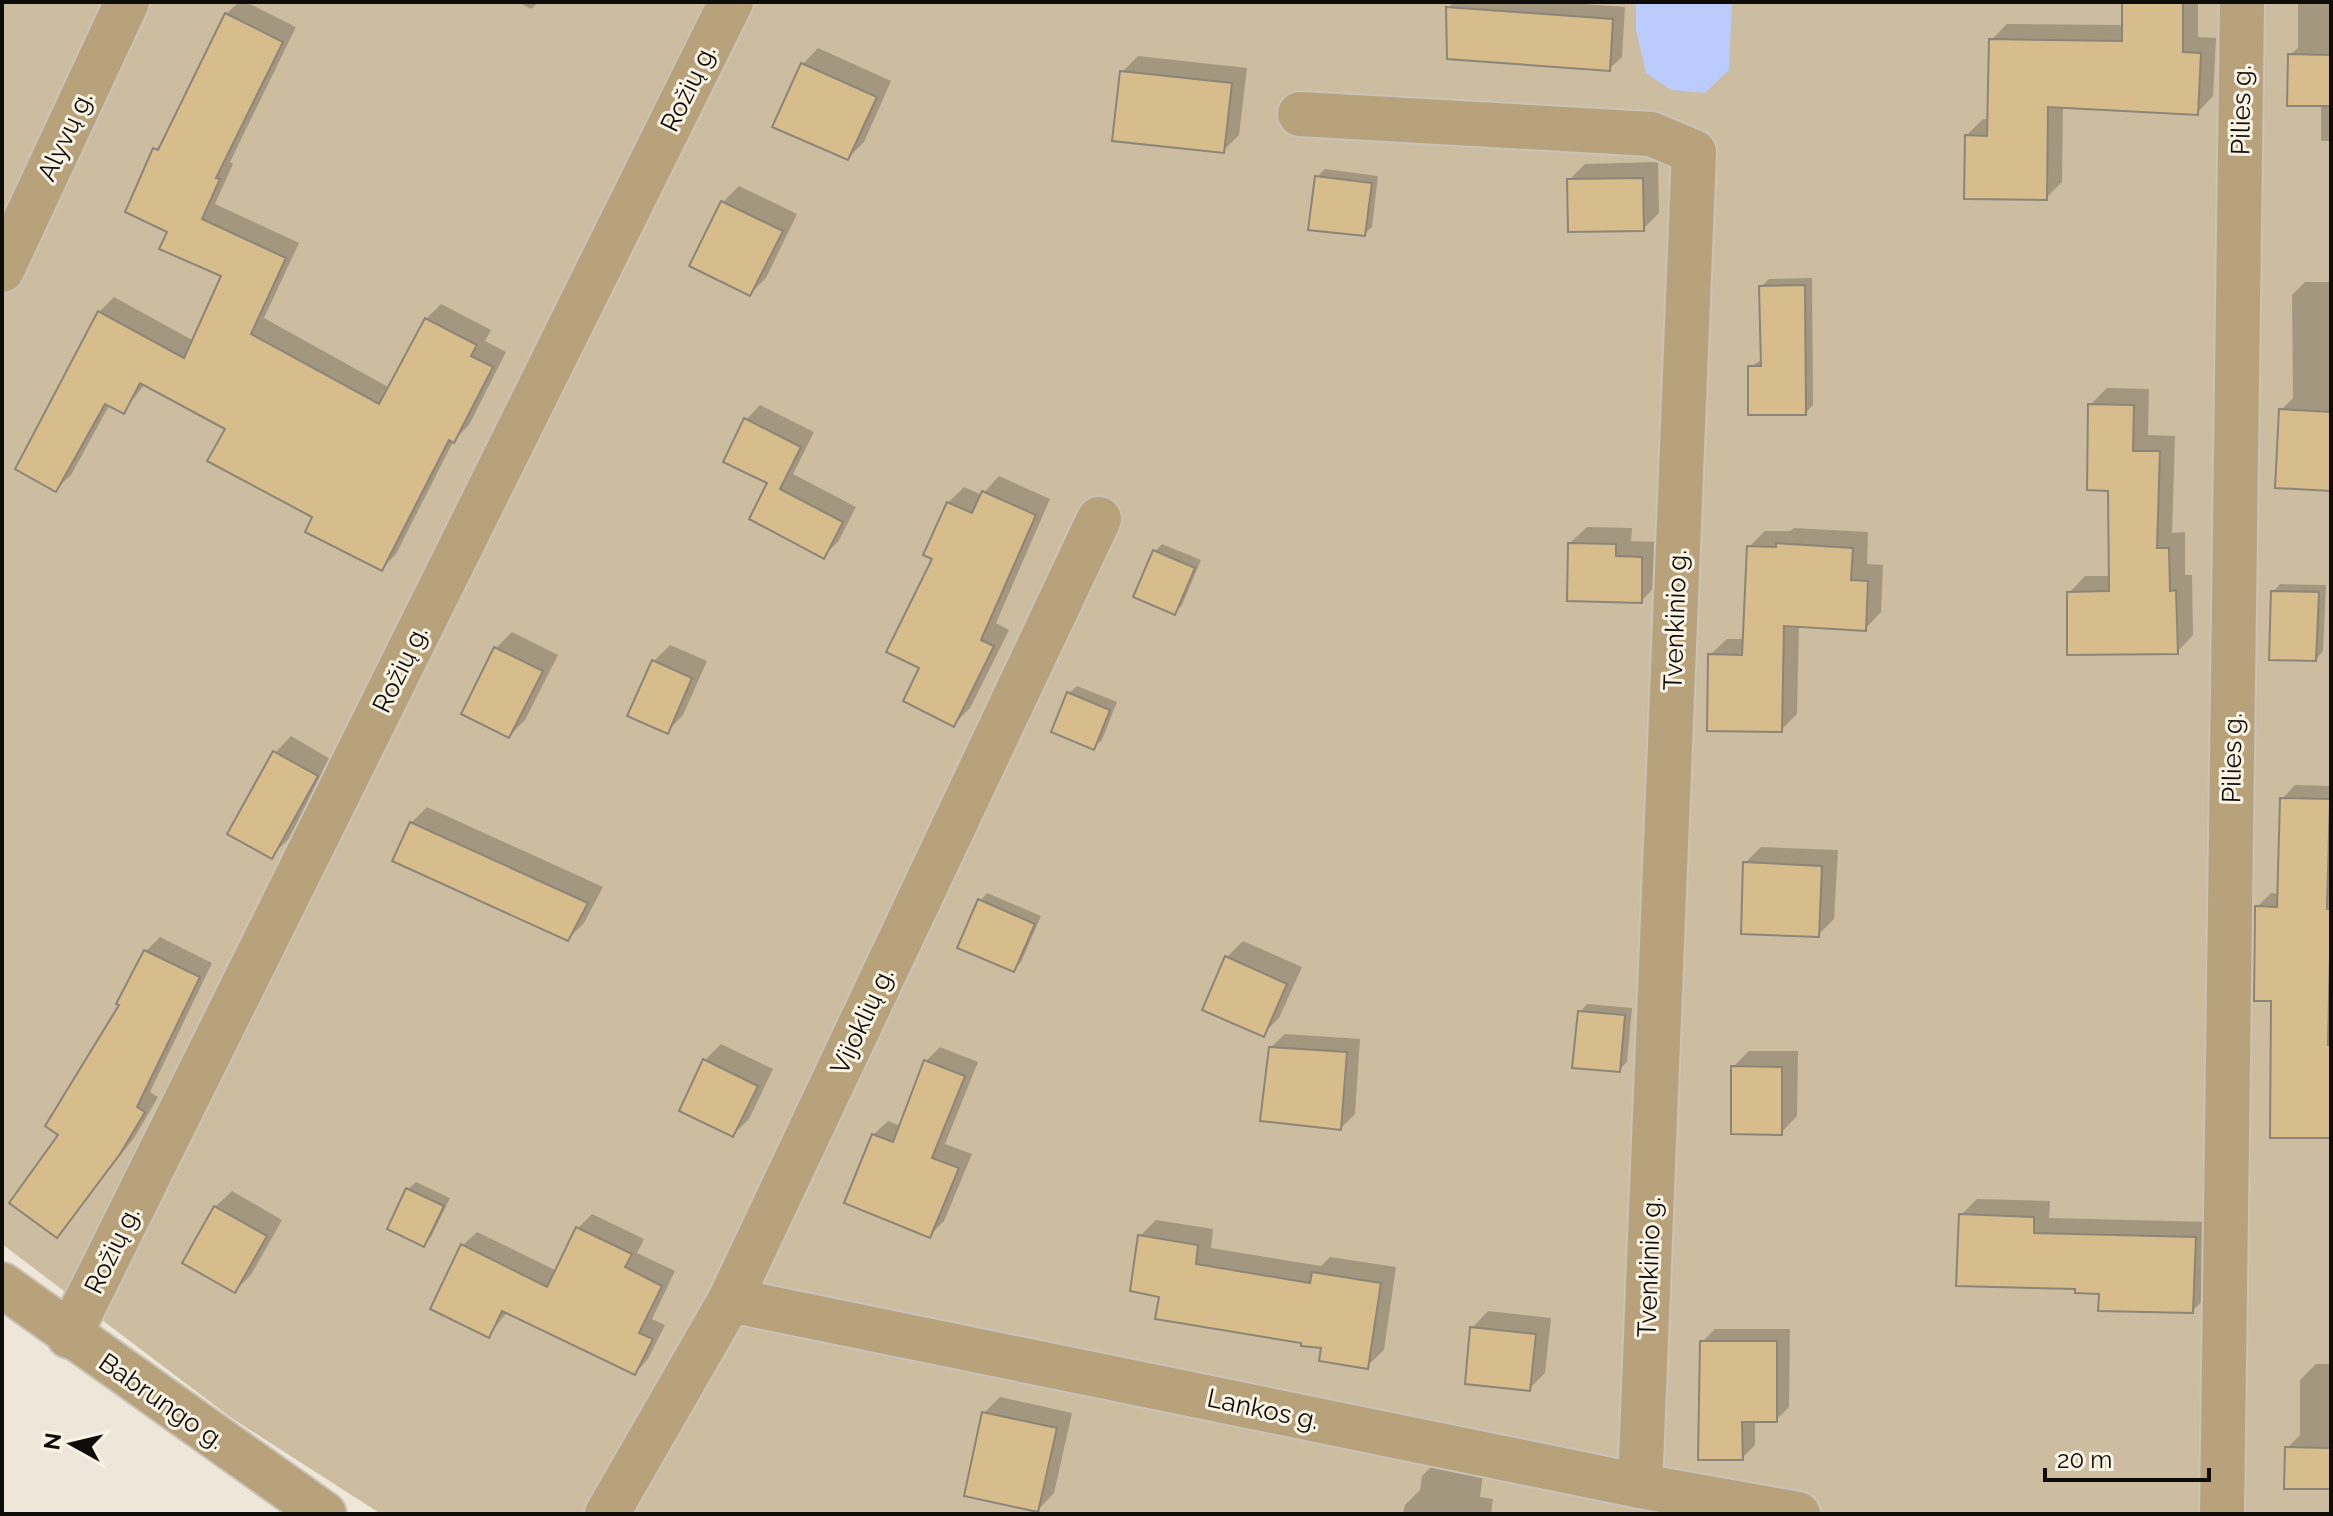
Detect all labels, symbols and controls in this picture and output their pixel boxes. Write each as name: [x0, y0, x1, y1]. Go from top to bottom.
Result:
street label: Rožių g.: [654, 40, 722, 136]
street label: Pilies g.: [2225, 65, 2257, 155]
street label: Alyvų g.: [31, 87, 99, 185]
street label: Tvenkinio g.: [1658, 549, 1692, 691]
street label: Rožių g.: [366, 621, 434, 717]
street label: Pilies g.: [2216, 713, 2248, 803]
street label: Vijoklių g.: [824, 963, 900, 1079]
street label: Tvenkinio g.: [1632, 1196, 1666, 1338]
street label: Rožių g.: [78, 1202, 146, 1298]
street label: Babrungo g.: [93, 1347, 231, 1455]
street label: Lankos g.: [1205, 1383, 1321, 1435]
north arrow: [32, 1404, 112, 1484]
text: N: [38, 1431, 66, 1451]
scale bar: [2045, 1432, 2209, 1482]
text: 20 m: [2057, 1445, 2112, 1474]

